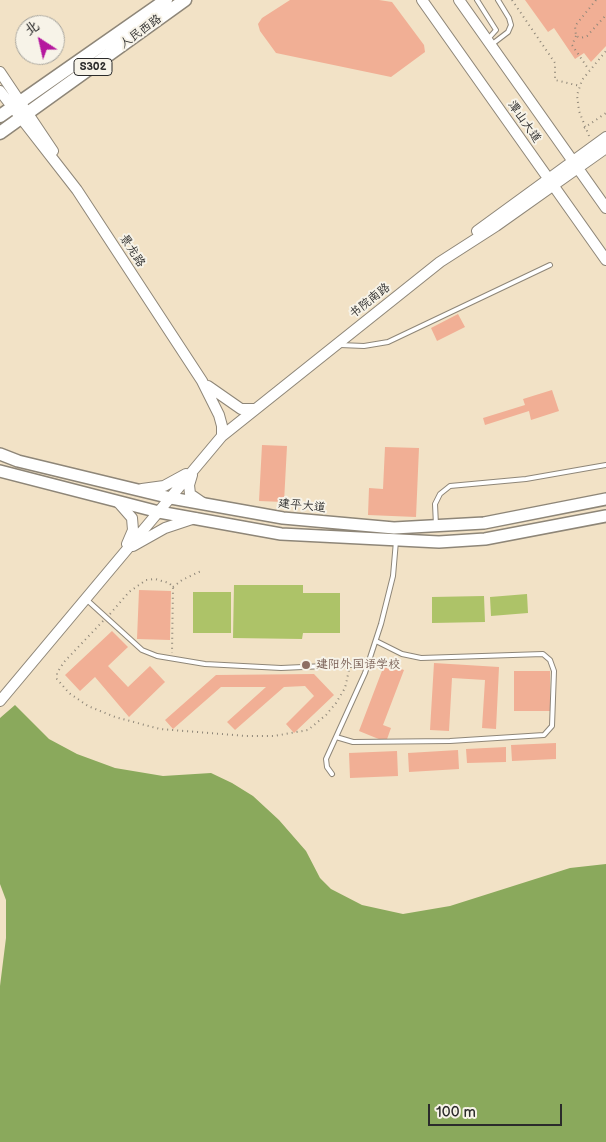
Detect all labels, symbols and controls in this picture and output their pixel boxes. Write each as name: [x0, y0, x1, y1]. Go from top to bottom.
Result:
street label: 人民西路: [117, 12, 165, 52]
north arrow: [15, 15, 65, 65]
text: 北: [21, 17, 42, 39]
road number: S302: [74, 58, 112, 76]
street label: 潭山大道: [504, 98, 544, 146]
street label: 景龙路: [116, 232, 148, 270]
street label: 书院南路: [347, 281, 393, 321]
street label: 建平大道: [277, 496, 327, 516]
place label: 建阳外国语学校: [316, 658, 400, 672]
marker: 建阳外国语学校: [300, 659, 312, 671]
scale bar: [431, 1094, 565, 1126]
text: 100 m: [436, 1103, 476, 1122]

